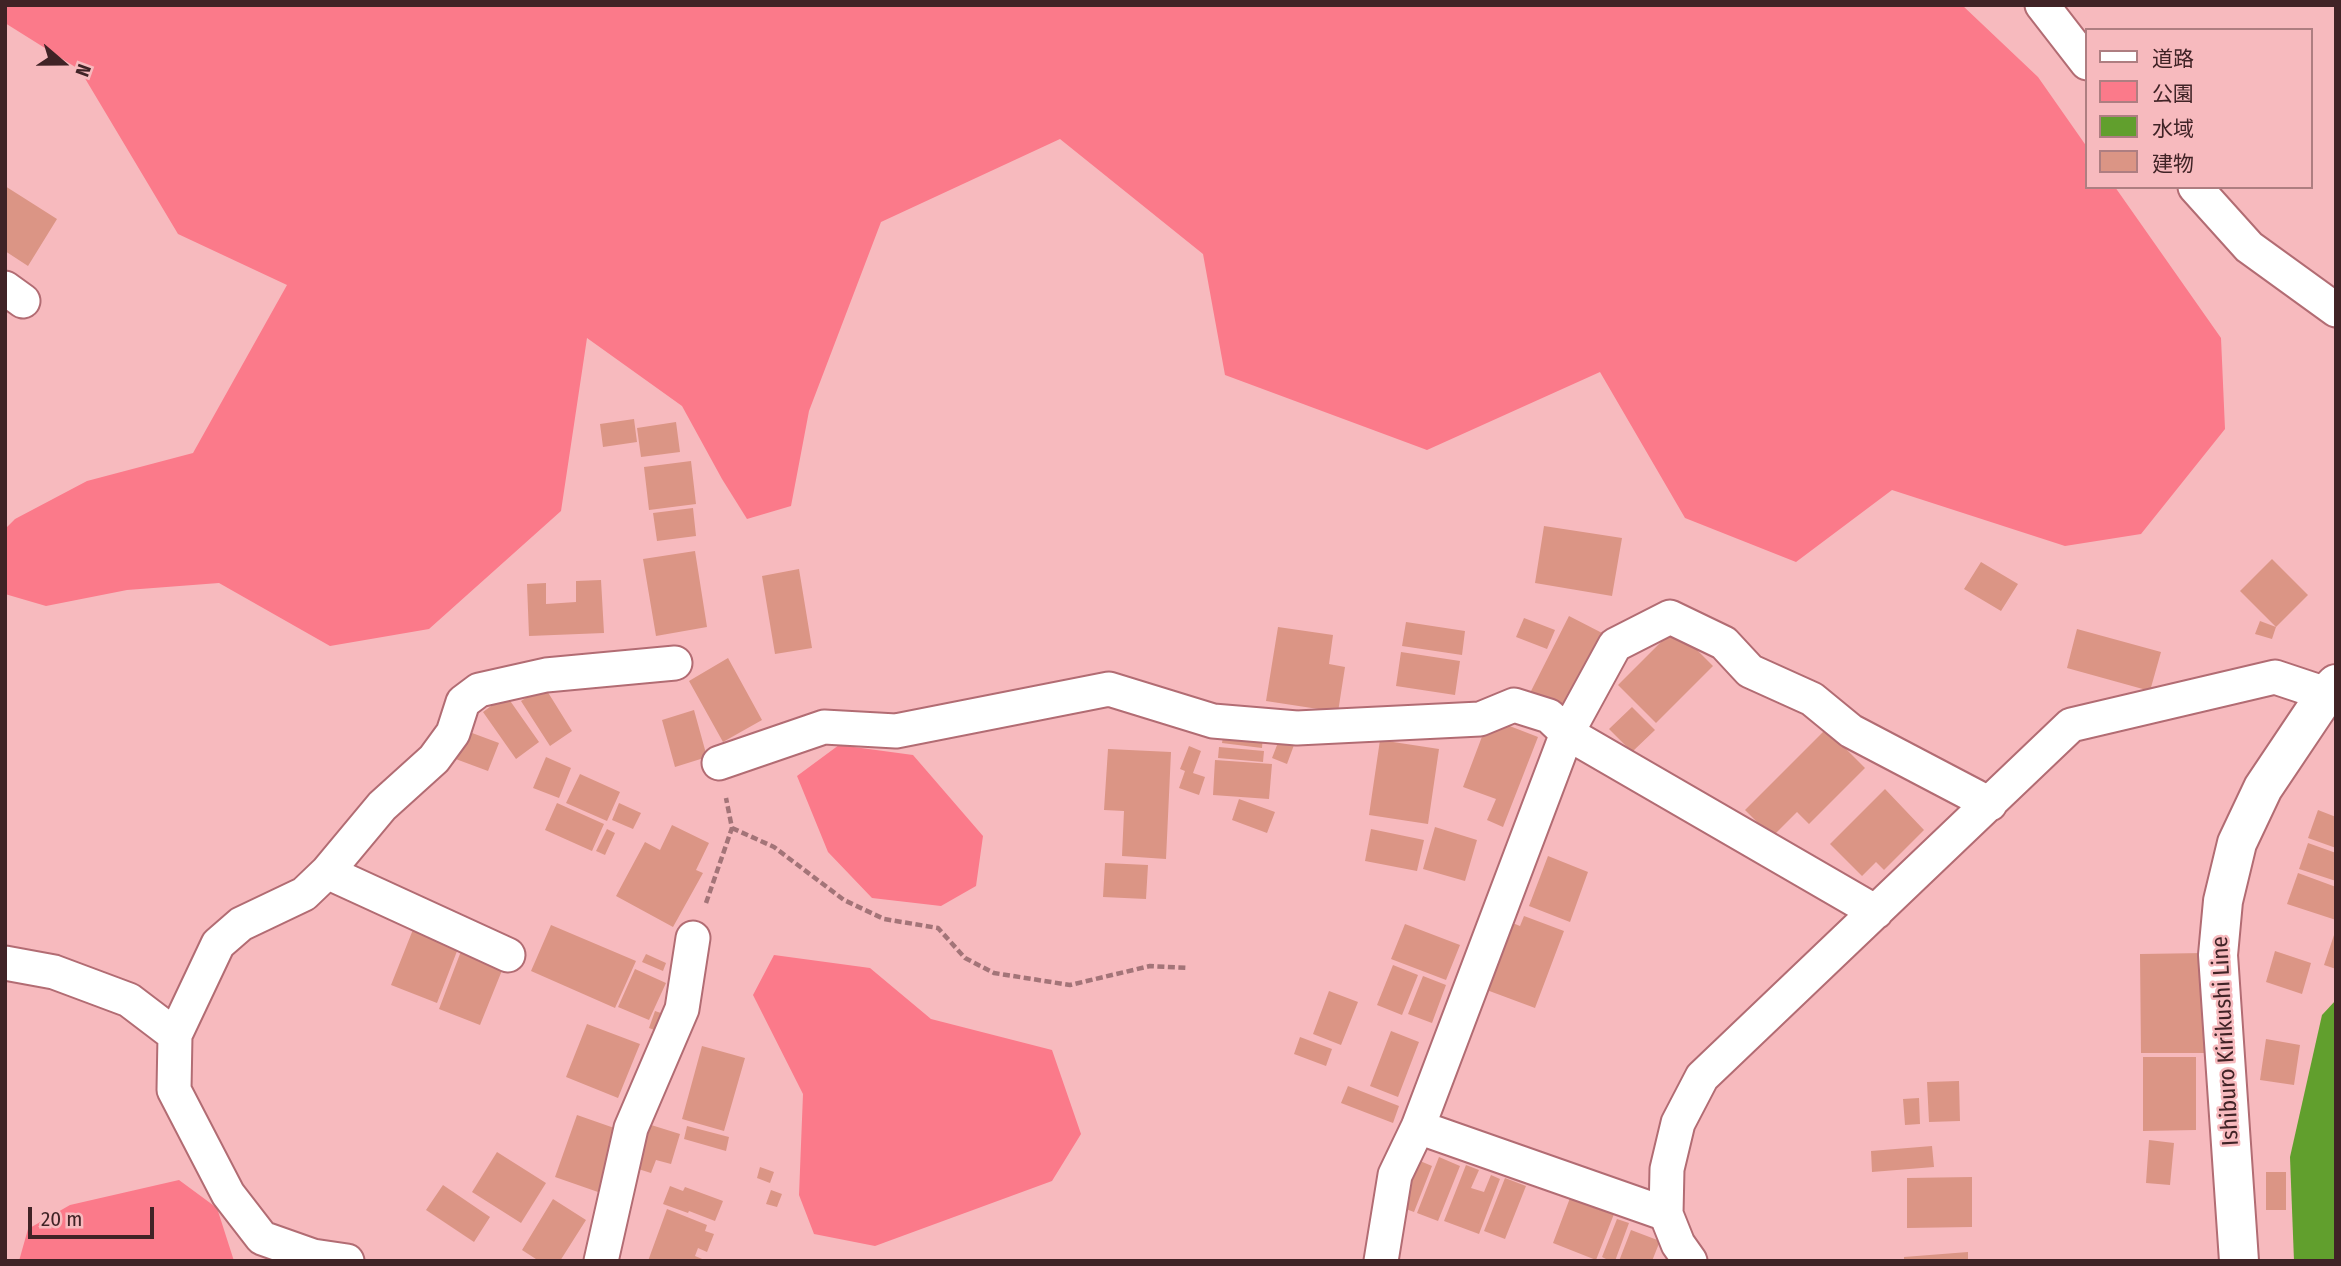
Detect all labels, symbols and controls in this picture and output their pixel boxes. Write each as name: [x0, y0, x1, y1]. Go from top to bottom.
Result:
north arrow: [28, 28, 98, 98]
legend: [2086, 28, 2313, 189]
text: 道路: [2152, 46, 2194, 72]
text: N: [70, 61, 96, 80]
text: 公園: [2152, 81, 2194, 107]
text: 水域: [2152, 116, 2194, 142]
text: 建物: [2152, 151, 2194, 177]
street label: Ishiburo Kirikushi Line: [2207, 935, 2245, 1147]
scale bar: [32, 1192, 158, 1236]
text: 20 m: [41, 1206, 82, 1232]

